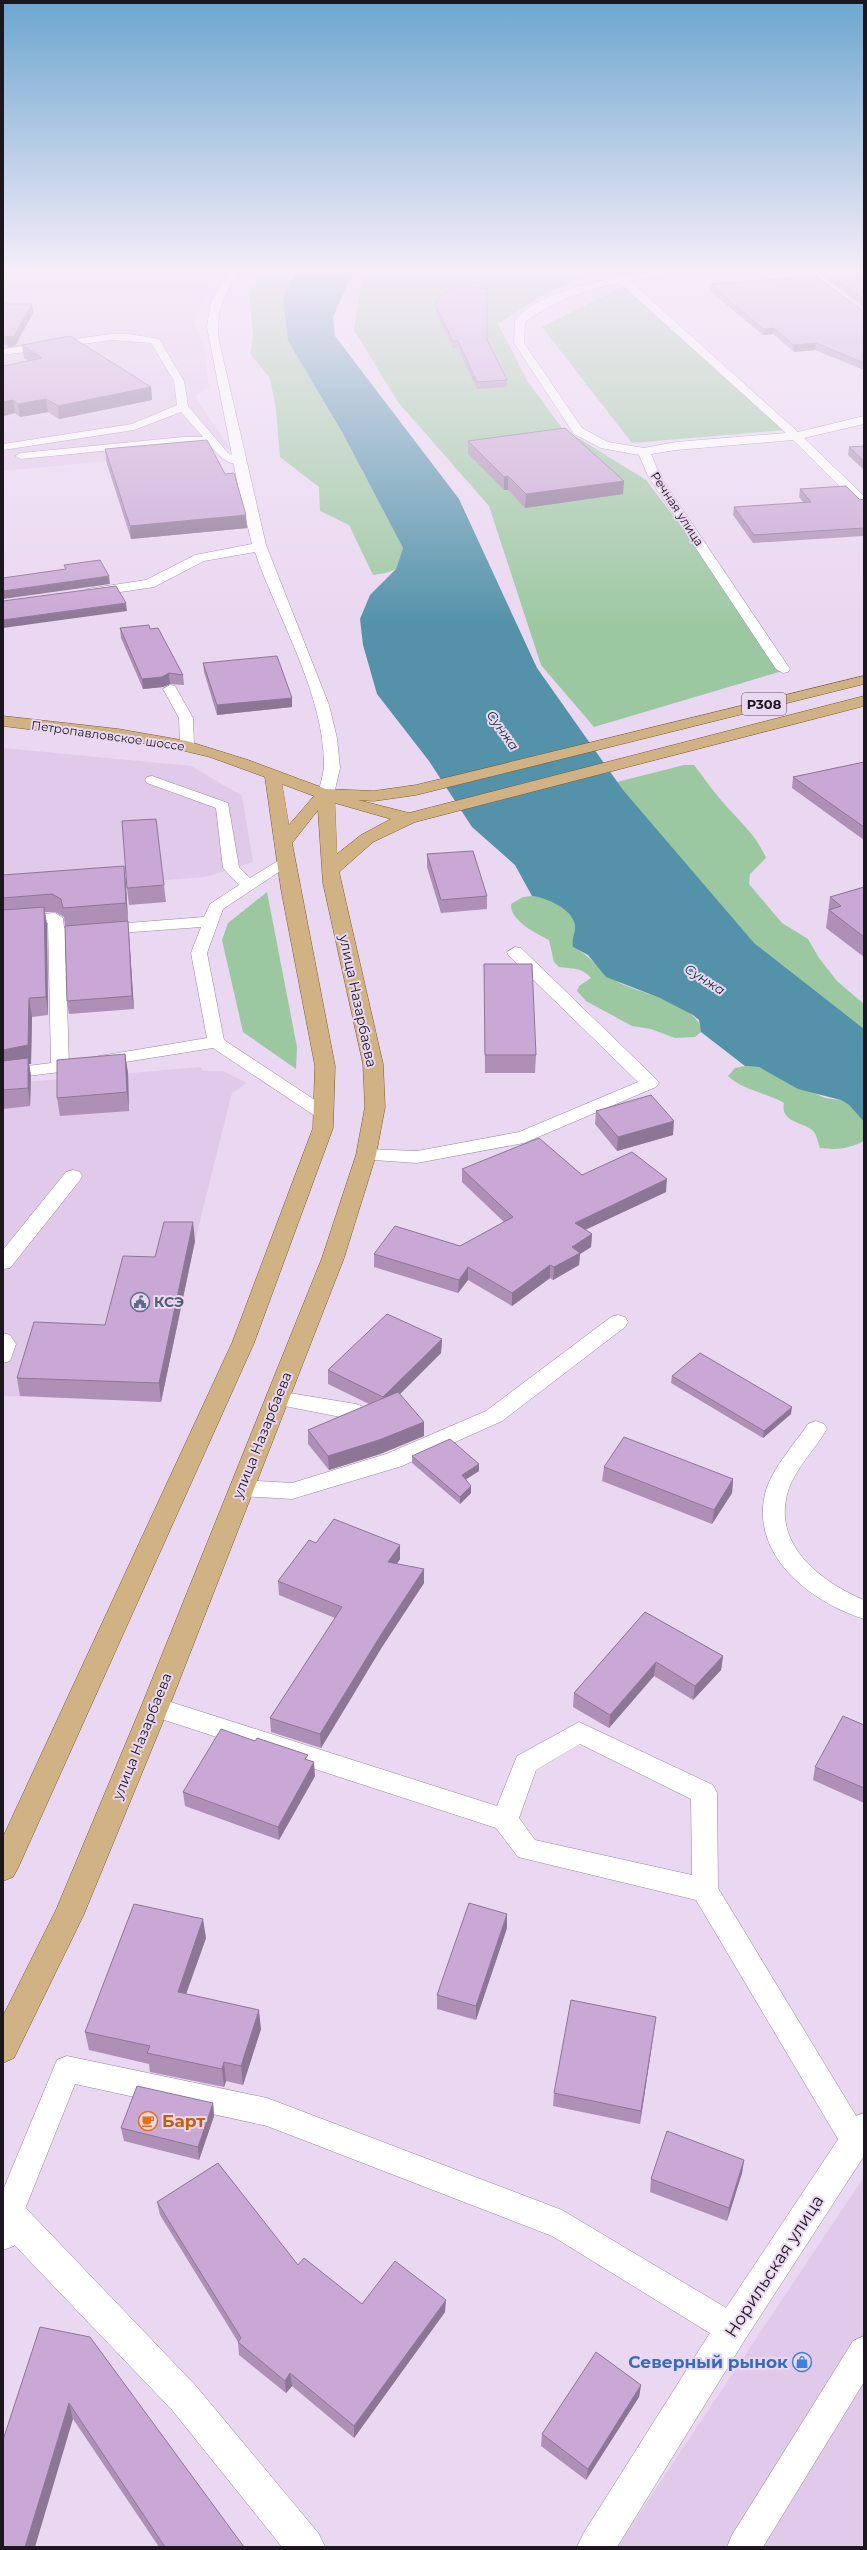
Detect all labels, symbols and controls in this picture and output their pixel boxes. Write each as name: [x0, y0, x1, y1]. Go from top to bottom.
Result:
street label: Речная улица: [648, 469, 707, 549]
road number: P308: [742, 693, 786, 715]
water label: Сунжа: [484, 707, 522, 753]
street label: Петропавловское шоссе: [30, 717, 186, 754]
street label: улица Назарбаева: [335, 932, 381, 1069]
water label: Сунжа: [682, 960, 728, 998]
public building icon: КСЭ: [129, 1291, 151, 1313]
place label: КСЭ: [154, 1293, 184, 1311]
street label: улица Назарбаева: [228, 1369, 296, 1502]
street label: улица Назарбаева: [108, 1670, 176, 1803]
cafe icon: Барт: [137, 2110, 159, 2132]
place label: Барт: [162, 2111, 205, 2131]
street label: Норильская улица: [721, 2191, 827, 2341]
shop icon: Северный рынок: [791, 2351, 813, 2373]
place label: Северный рынок: [628, 2352, 788, 2372]

